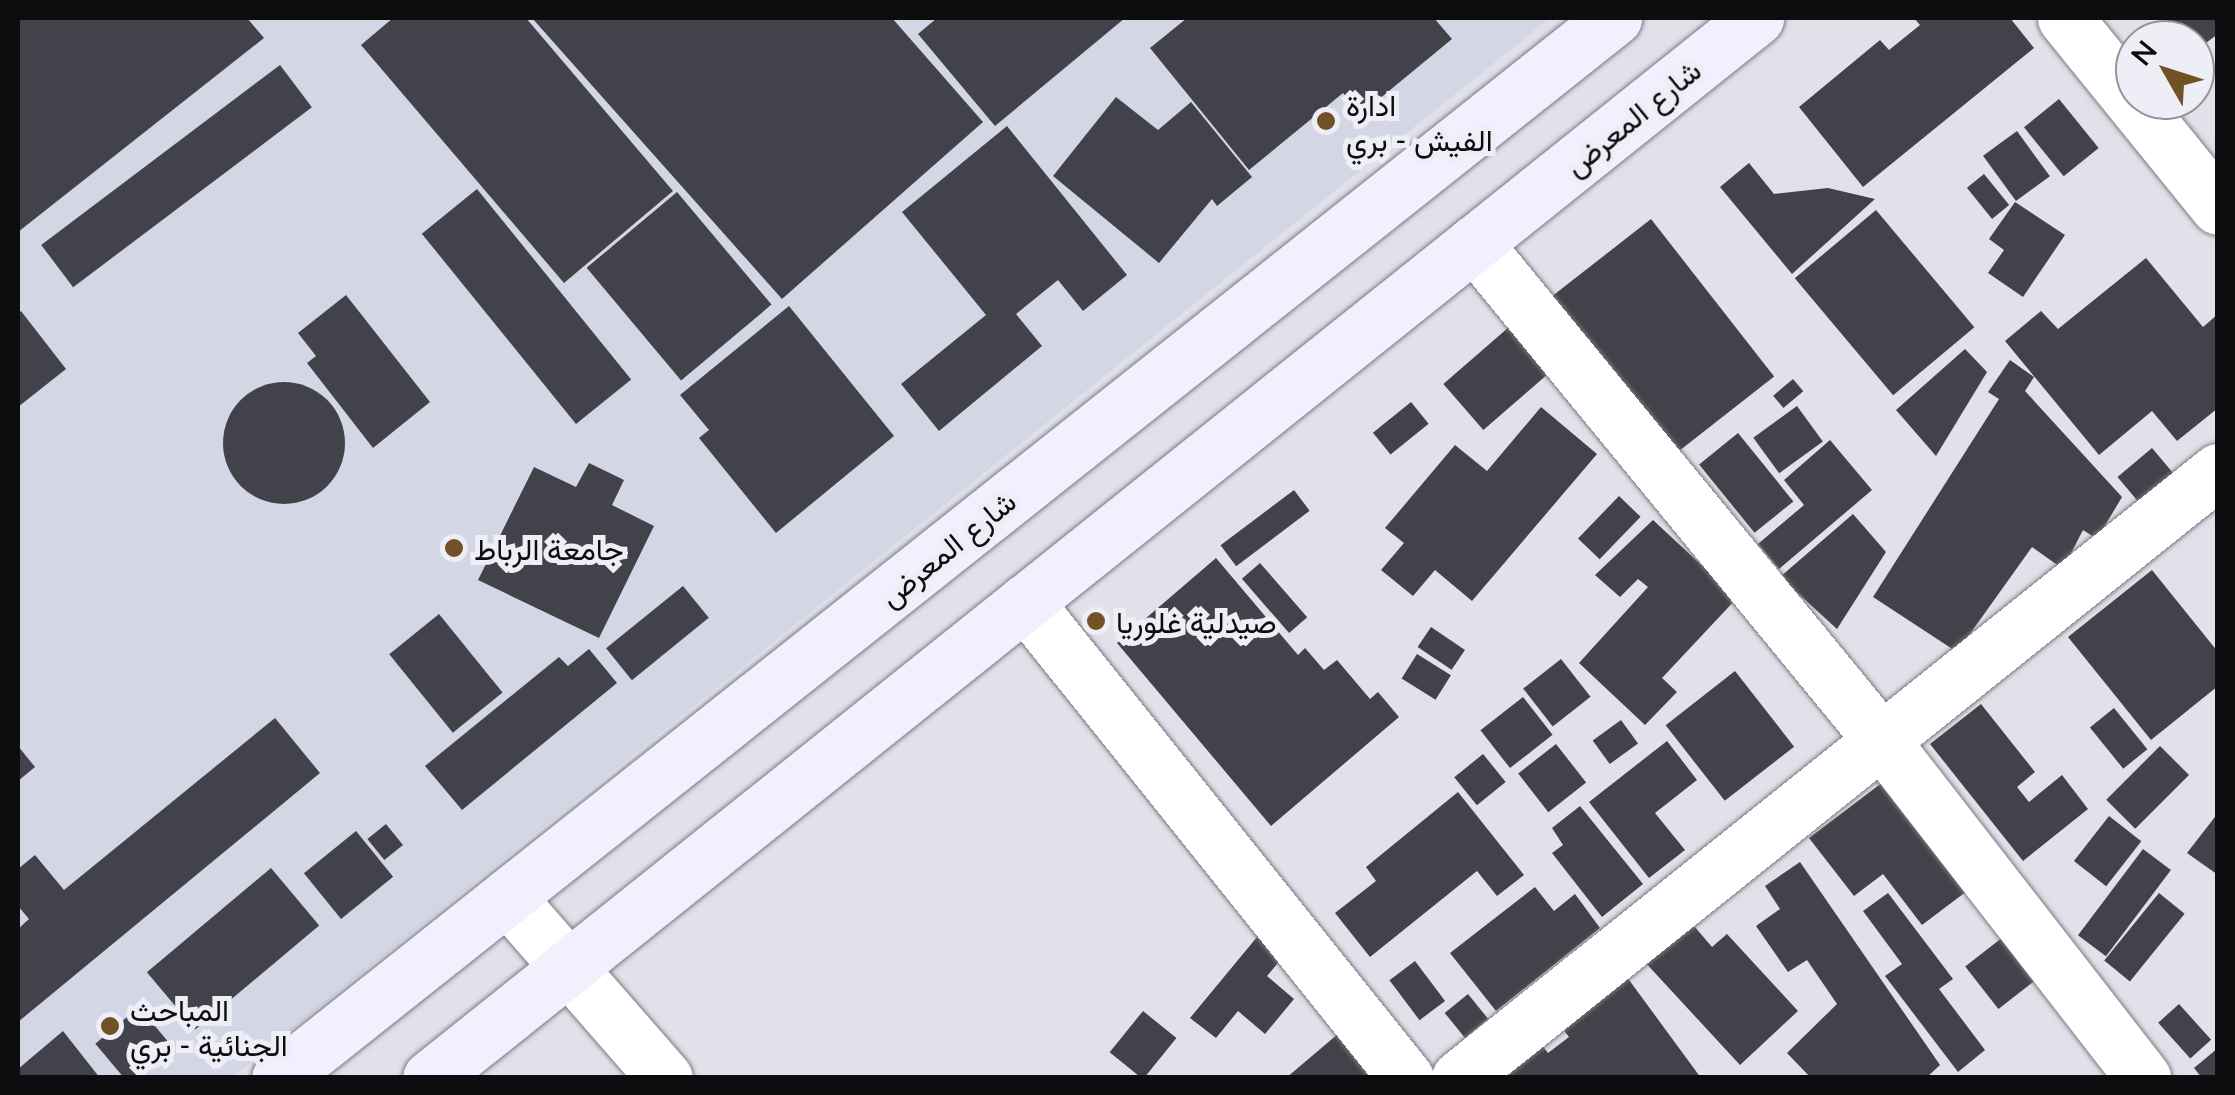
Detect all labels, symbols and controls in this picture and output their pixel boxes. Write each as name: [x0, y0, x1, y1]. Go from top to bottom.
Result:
north arrow: [2115, 20, 2215, 120]
text: N: [2123, 33, 2163, 71]
street label: شارع المعرض: [1557, 51, 1707, 183]
place label: ادارة الفيش - بري: [1346, 86, 1493, 156]
marker: ادارة الفيش - بري: [1315, 110, 1337, 132]
street label: شارع المعرض: [872, 482, 1022, 614]
place label: جامعة الرباط: [474, 530, 624, 566]
marker: جامعة الرباط: [443, 537, 465, 559]
place label: صيدلية غلوريا: [1116, 603, 1277, 639]
marker: صيدلية غلوريا: [1085, 610, 1107, 632]
place label: المباحث الجنائية - بري: [130, 991, 288, 1062]
marker: المباحث الجنائية - بري: [99, 1015, 121, 1037]

